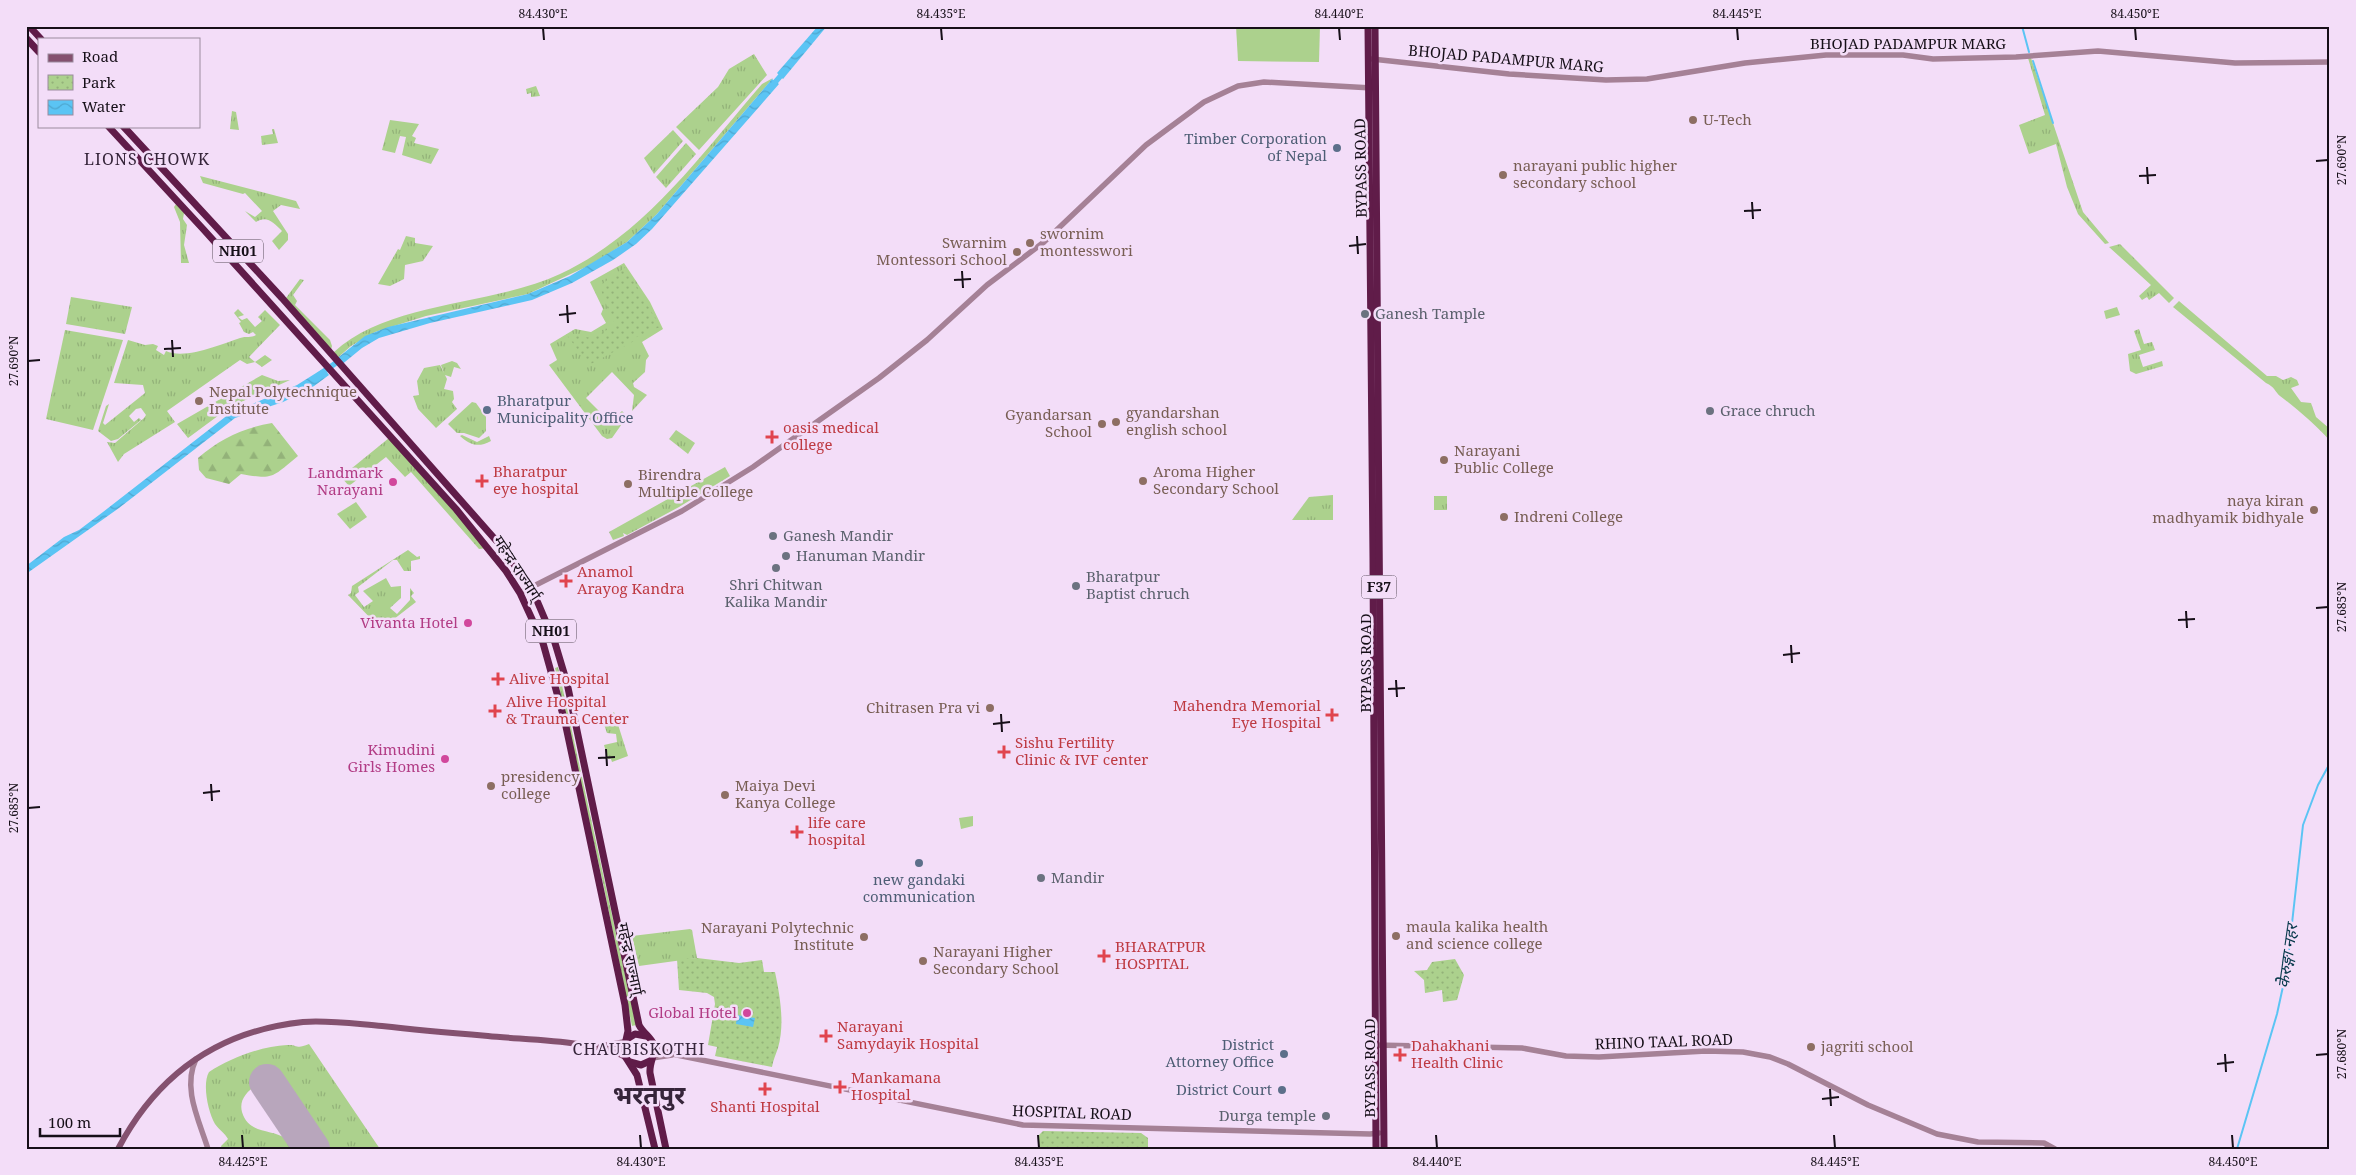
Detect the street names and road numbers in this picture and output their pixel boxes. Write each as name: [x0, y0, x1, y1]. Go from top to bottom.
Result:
street label: BHOJAD PADAMPUR MARG: [1810, 33, 2006, 53]
street label: BHOJAD PADAMPUR MARG: [1408, 39, 1605, 77]
street label: BYPASS ROAD: [1349, 118, 1371, 218]
road number: NH01: [213, 240, 263, 262]
street label: महेन्द्र राज्मार्ग्: [489, 531, 547, 606]
road number: F37: [1362, 576, 1396, 598]
street label: BYPASS ROAD: [1355, 613, 1375, 713]
road number: NH01: [526, 620, 576, 642]
street label: महेन्द्र राज्मार्ग्: [613, 921, 649, 999]
street label: BYPASS ROAD: [1359, 1018, 1379, 1118]
street label: RHINO TAAL ROAD: [1595, 1029, 1733, 1053]
street label: HOSPITAL ROAD: [1012, 1100, 1132, 1124]

